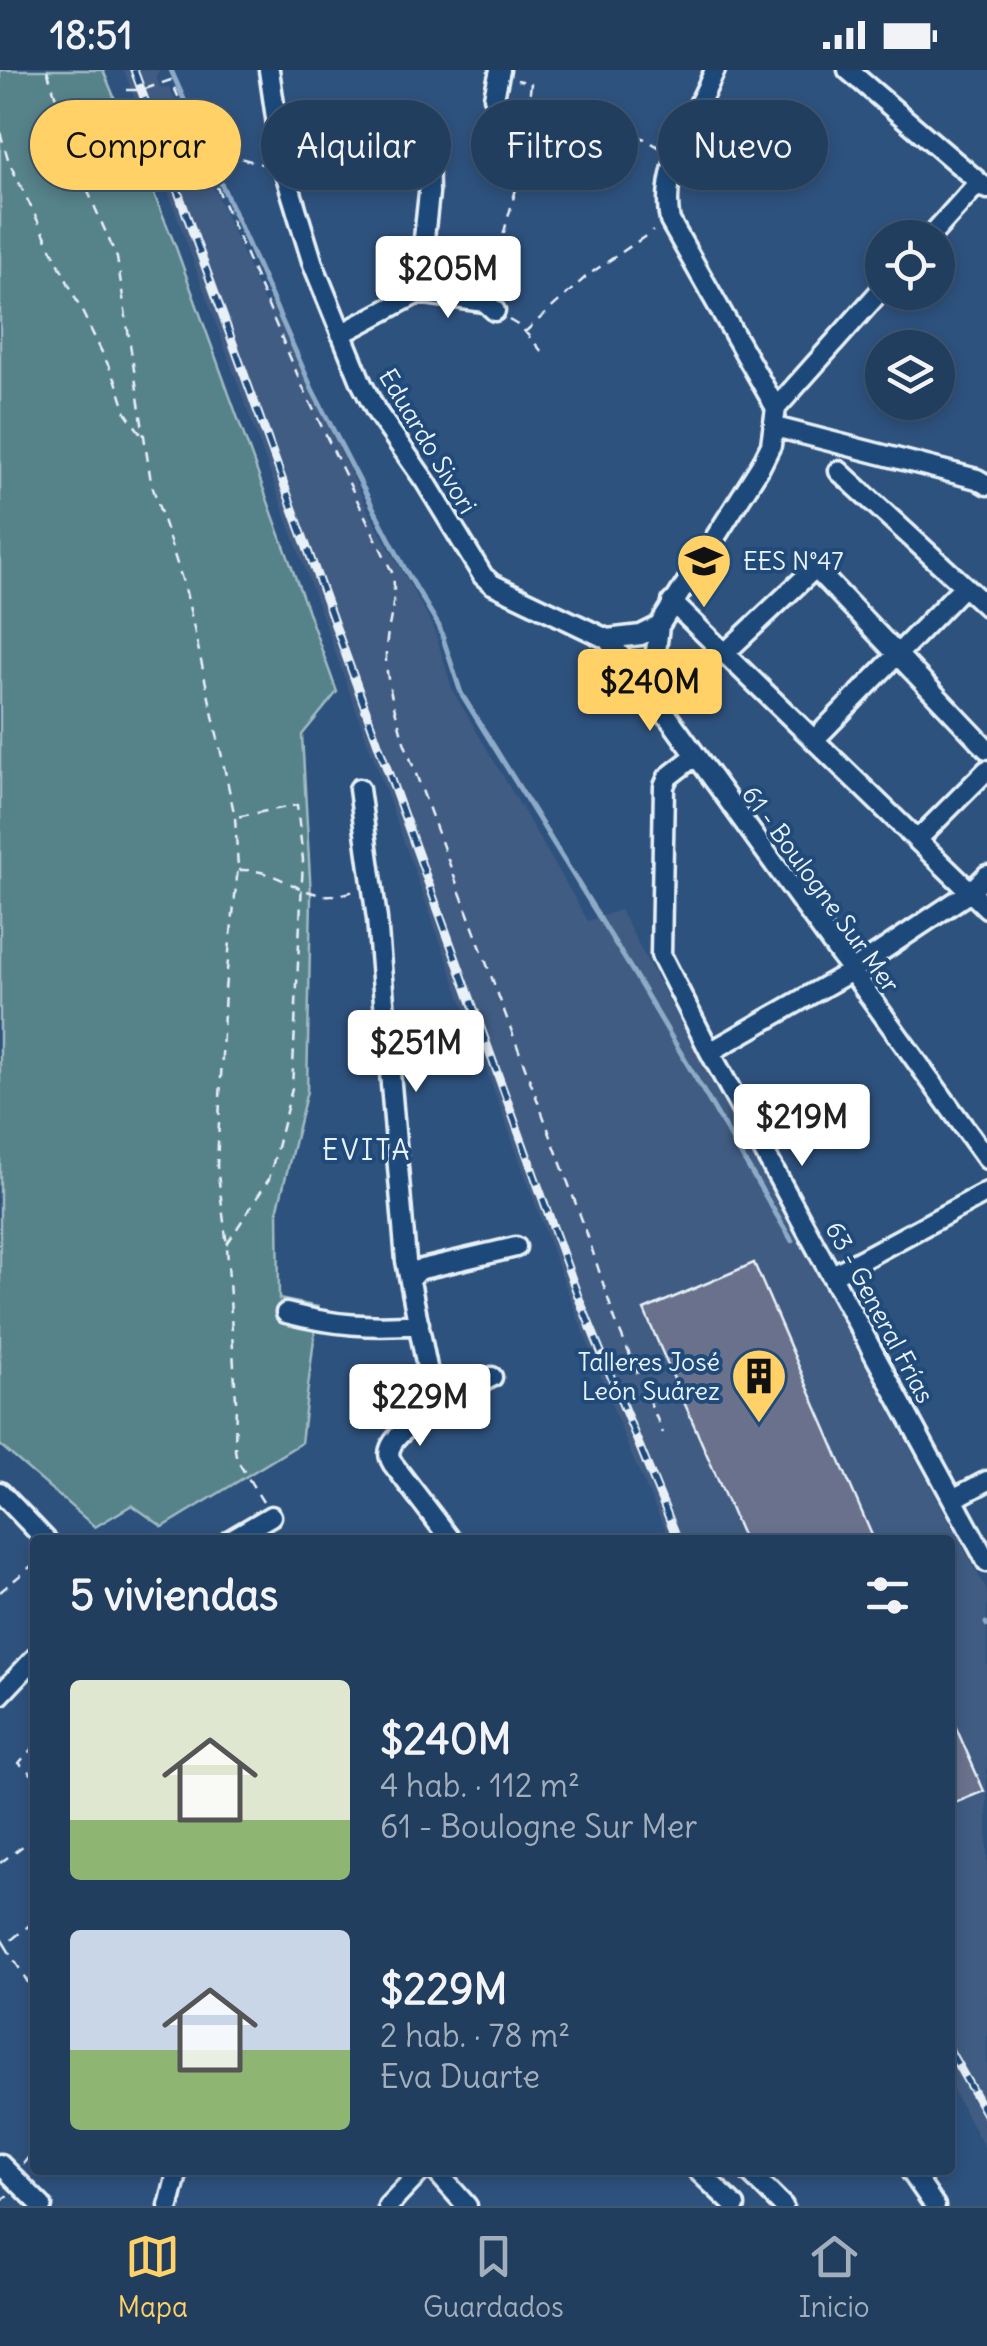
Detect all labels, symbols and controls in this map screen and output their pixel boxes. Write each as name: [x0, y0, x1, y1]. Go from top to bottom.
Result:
text: 18:51: [50, 12, 133, 59]
chip: Comprar: [30, 100, 241, 190]
chip: Alquilar: [261, 100, 451, 190]
chip: Filtros: [471, 100, 638, 190]
chip: Nuevo: [658, 100, 828, 190]
map controls: [865, 220, 955, 420]
button: locate: [865, 220, 955, 310]
pin: $205M: [378, 236, 518, 321]
text: $205M: [398, 248, 498, 289]
button: layers: [865, 330, 955, 420]
street label: Eduardo Sivori: [372, 363, 484, 519]
school or university icon: EES N°47: [674, 531, 734, 610]
place label: EES N°47: [743, 545, 843, 577]
pin: $240M: [580, 649, 720, 734]
text: $240M: [600, 661, 700, 702]
street label: 61 - Boulogne Sur Mer: [735, 779, 907, 999]
pin: $251M: [346, 1010, 486, 1095]
text: $251M: [370, 1022, 462, 1063]
pin: $219M: [732, 1084, 872, 1169]
text: $219M: [756, 1096, 848, 1137]
district label: EVITA: [322, 1132, 412, 1168]
street label: 63 - General Frías: [819, 1216, 941, 1408]
place label: Talleres José León Suárez: [578, 1346, 720, 1407]
building icon: Talleres José León Suárez: [729, 1346, 789, 1425]
pin: $229M: [350, 1364, 490, 1449]
text: $229M: [371, 1376, 469, 1417]
icon: filters: [860, 1568, 915, 1623]
text: 5 viviendas: [70, 1569, 278, 1621]
text: $240M: [380, 1713, 512, 1765]
icon: home: [150, 1720, 270, 1840]
text: 4 hab. · 112 m²: [380, 1765, 580, 1806]
text: 61 - Boulogne Sur Mer: [380, 1806, 697, 1847]
text: $229M: [380, 1963, 508, 2015]
icon: home: [150, 1970, 270, 2090]
text: 2 hab. · 78 m²: [380, 2015, 570, 2056]
text: Eva Duarte: [380, 2056, 540, 2097]
tab: Mapa: [117, 2229, 188, 2325]
tab: Guardados: [423, 2229, 564, 2325]
tab: Inicio: [799, 2229, 869, 2325]

